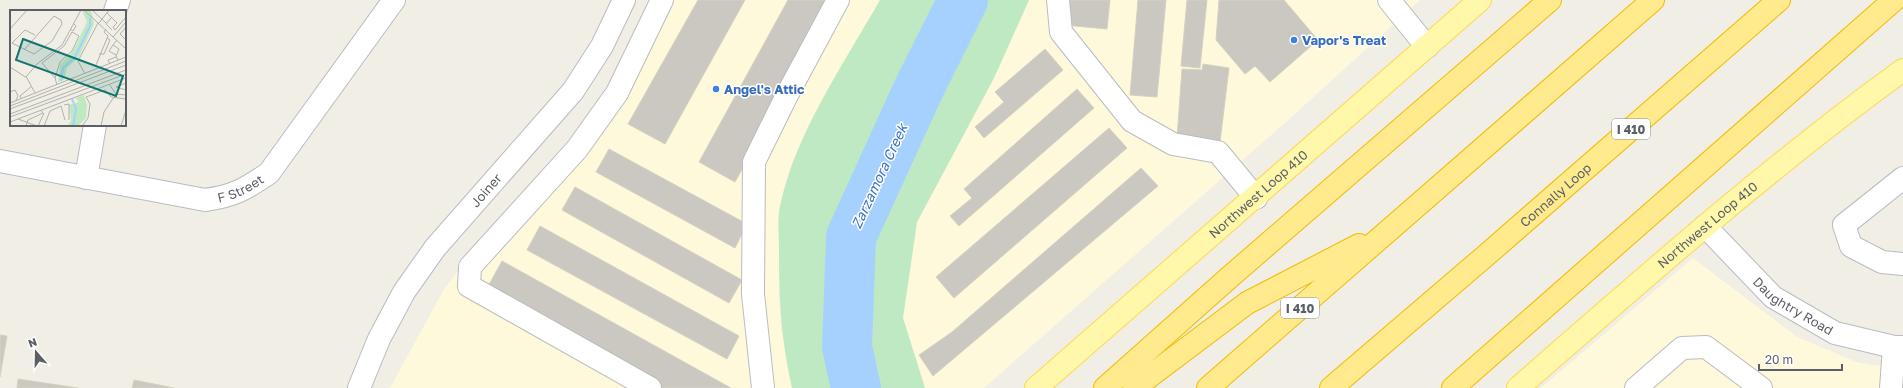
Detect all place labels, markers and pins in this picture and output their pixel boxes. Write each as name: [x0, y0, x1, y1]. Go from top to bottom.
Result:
place label: Vapor's Treat: [1302, 32, 1386, 48]
marker: Vapor's Treat: [1289, 35, 1299, 45]
place label: Angel's Attic: [724, 81, 805, 97]
marker: Angel's Attic: [711, 84, 721, 94]

